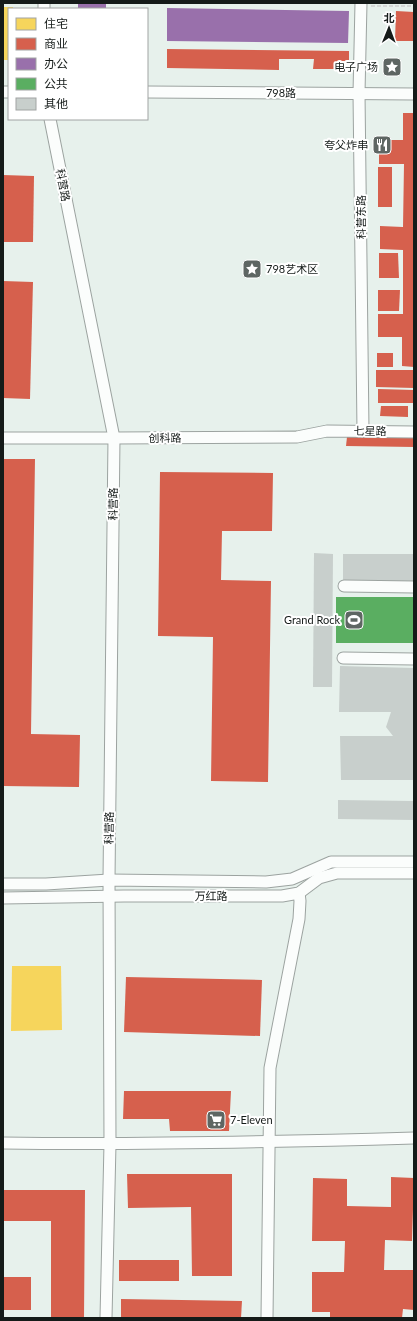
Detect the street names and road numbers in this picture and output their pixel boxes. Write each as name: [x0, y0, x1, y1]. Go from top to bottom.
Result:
street label: 798路: [266, 86, 296, 99]
street label: 科营路: [54, 167, 73, 202]
street label: 科营东路: [354, 195, 367, 239]
street label: 七星路: [353, 424, 387, 437]
street label: 创科路: [148, 431, 182, 444]
street label: 科营路: [106, 487, 119, 521]
street label: 科营路: [102, 811, 115, 845]
street label: 万红路: [195, 889, 228, 902]

